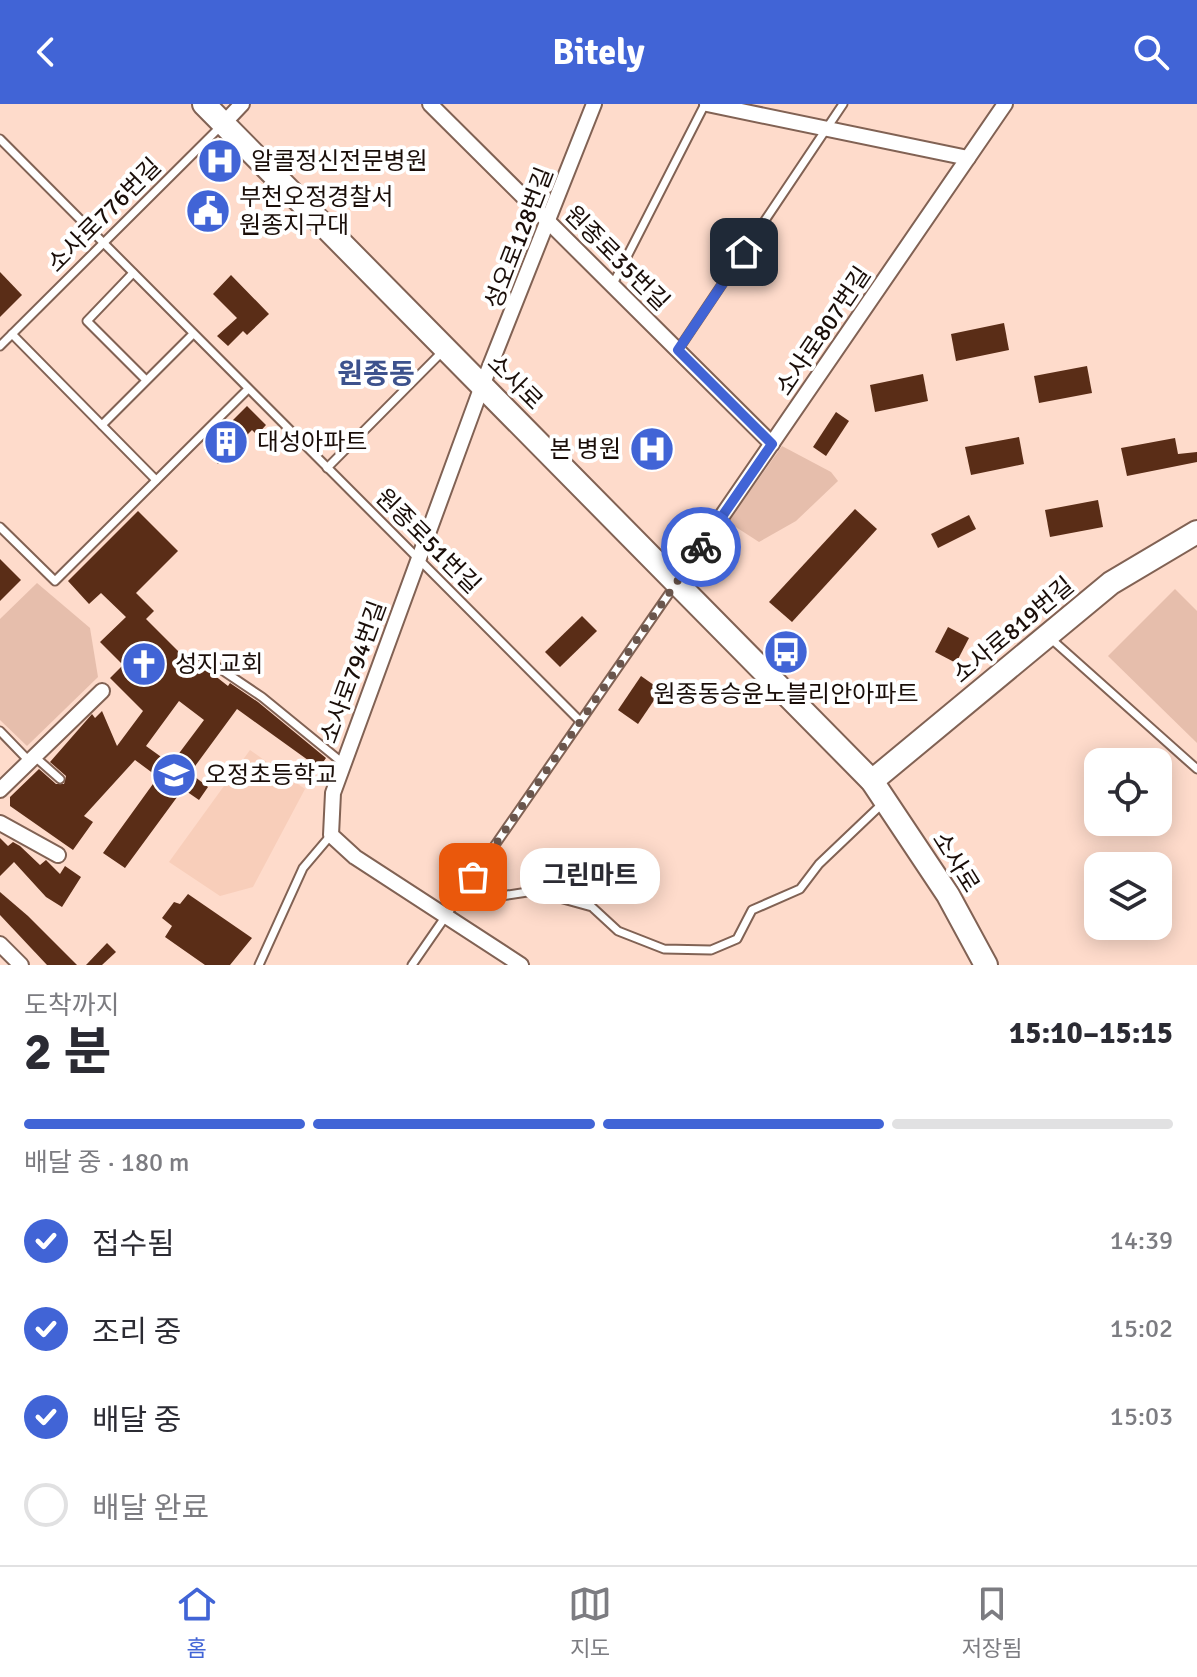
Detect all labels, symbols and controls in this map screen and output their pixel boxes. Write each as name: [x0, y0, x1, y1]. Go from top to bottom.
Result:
icon: back: [24, 30, 68, 74]
text: Bitely: [552, 30, 645, 75]
icon: search: [1129, 30, 1173, 74]
hospital icon: 알콜정신전문병원: [196, 137, 244, 185]
place label: 알콜정신전문병원: [251, 146, 428, 176]
street label: 소사로776번길: [41, 152, 167, 278]
street label: 성오로128번길: [478, 163, 560, 313]
place label: 부천오정경찰서 원종지구대: [239, 182, 394, 240]
public building icon: 부천오정경찰서 원종지구대: [184, 187, 232, 235]
street label: 원종로35번길: [558, 199, 676, 317]
pin: [710, 218, 778, 286]
icon: home: [722, 230, 766, 274]
street label: 소사로807번길: [769, 261, 877, 401]
street label: 소사로: [481, 348, 549, 416]
district label: 원종동: [337, 357, 415, 391]
building icon: 대성아파트: [202, 418, 250, 466]
hospital icon: 본 병원: [628, 425, 676, 473]
place label: 대성아파트: [257, 427, 367, 457]
place label: 본 병원: [549, 434, 621, 464]
street label: 원종로51번길: [369, 482, 487, 600]
courier: [661, 507, 741, 587]
icon: bike: [679, 525, 723, 569]
street label: 소사로819번길: [946, 571, 1080, 689]
street label: 소사로794번길: [313, 597, 393, 747]
bus stop icon: 원종동승윤노블리안아파트: [762, 628, 810, 676]
church icon: 성지교회: [120, 640, 168, 688]
place label: 성지교회: [175, 649, 263, 679]
place label: 원종동승윤노블리안아파트: [654, 679, 918, 709]
map controls: [1084, 748, 1172, 940]
button: locate: [1084, 748, 1172, 836]
school or university icon: 오정초등학교: [150, 751, 198, 799]
place label: 오정초등학교: [205, 760, 337, 790]
street label: 소사로: [926, 826, 986, 898]
pin: [439, 843, 507, 911]
callout: 그린마트: [521, 849, 661, 905]
button: layers: [1084, 852, 1172, 940]
icon: bag: [451, 855, 495, 899]
text: 그린마트: [542, 860, 638, 892]
text: 도착까지: [24, 990, 120, 1022]
text: 15:10–15:15: [1009, 1015, 1173, 1052]
text: 2 분: [24, 1020, 111, 1084]
text: 배달 중 · 180 m: [24, 1147, 189, 1179]
icon: check: [24, 1219, 68, 1263]
text: 14:39: [1110, 1225, 1173, 1257]
text: 접수됨: [92, 1226, 175, 1263]
icon: check: [24, 1307, 68, 1351]
text: 15:02: [1110, 1313, 1173, 1345]
text: 조리 중: [92, 1314, 181, 1351]
icon: check: [24, 1395, 68, 1439]
text: 15:03: [1110, 1401, 1173, 1433]
text: 배달 중: [92, 1402, 181, 1439]
text: 배달 완료: [92, 1490, 209, 1527]
tab: 홈: [175, 1582, 219, 1662]
tab: 지도: [568, 1582, 612, 1662]
tab: 저장됨: [962, 1582, 1022, 1662]

